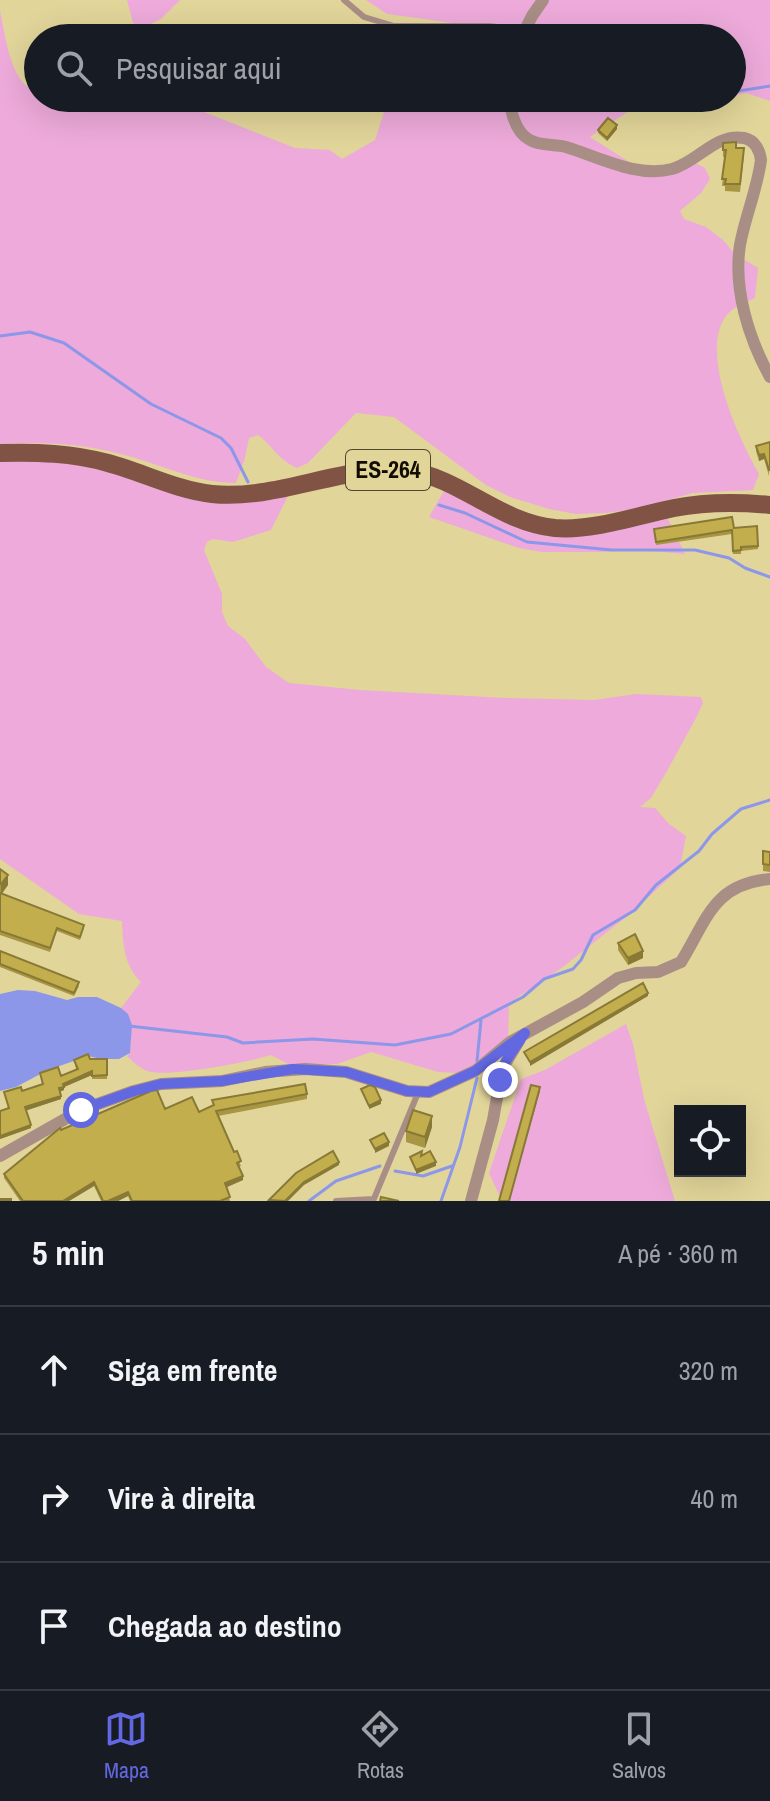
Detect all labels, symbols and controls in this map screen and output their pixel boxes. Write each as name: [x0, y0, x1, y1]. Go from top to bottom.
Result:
search box: [24, 24, 746, 112]
icon: search: [52, 46, 96, 90]
text: Pesquisar aqui: [116, 48, 281, 88]
road number: ES-264: [346, 450, 430, 490]
route end: [482, 1062, 518, 1098]
route start: [63, 1092, 99, 1128]
map controls: [674, 1105, 746, 1177]
button: locate: [674, 1105, 746, 1177]
text: 5 min: [32, 1230, 105, 1276]
text: A pé · 360 m: [618, 1236, 738, 1271]
icon: ahead: [32, 1348, 76, 1392]
text: Siga em frente: [108, 1350, 278, 1390]
text: 320 m: [679, 1353, 738, 1388]
icon: right: [32, 1476, 76, 1520]
text: Vire à direita: [108, 1478, 255, 1518]
text: 40 m: [691, 1481, 738, 1516]
icon: arrive: [32, 1604, 76, 1648]
text: Chegada ao destino: [108, 1606, 342, 1646]
tab: Mapa: [104, 1707, 149, 1785]
tab: Rotas: [357, 1707, 404, 1785]
tab: Salvos: [612, 1707, 666, 1785]

